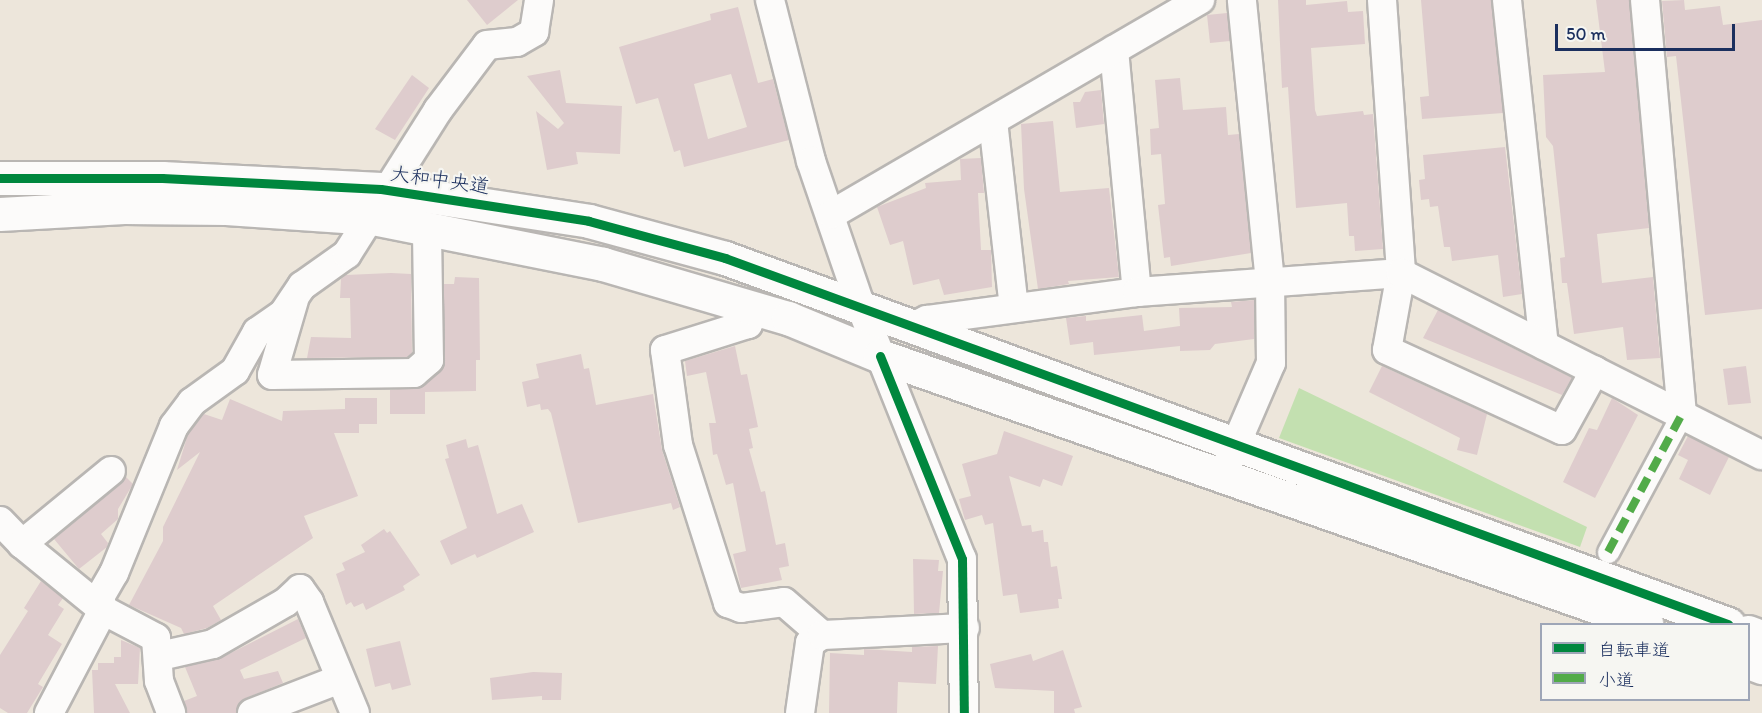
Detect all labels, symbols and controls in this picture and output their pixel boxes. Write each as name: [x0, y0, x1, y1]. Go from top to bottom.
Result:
scale bar: [1558, 12, 1738, 50]
text: 50 m: [1566, 23, 1606, 45]
street label: 大和中央道: [389, 161, 491, 199]
legend: [1540, 623, 1750, 701]
text: 自転車道: [1598, 639, 1670, 661]
text: 小道: [1598, 669, 1634, 691]

